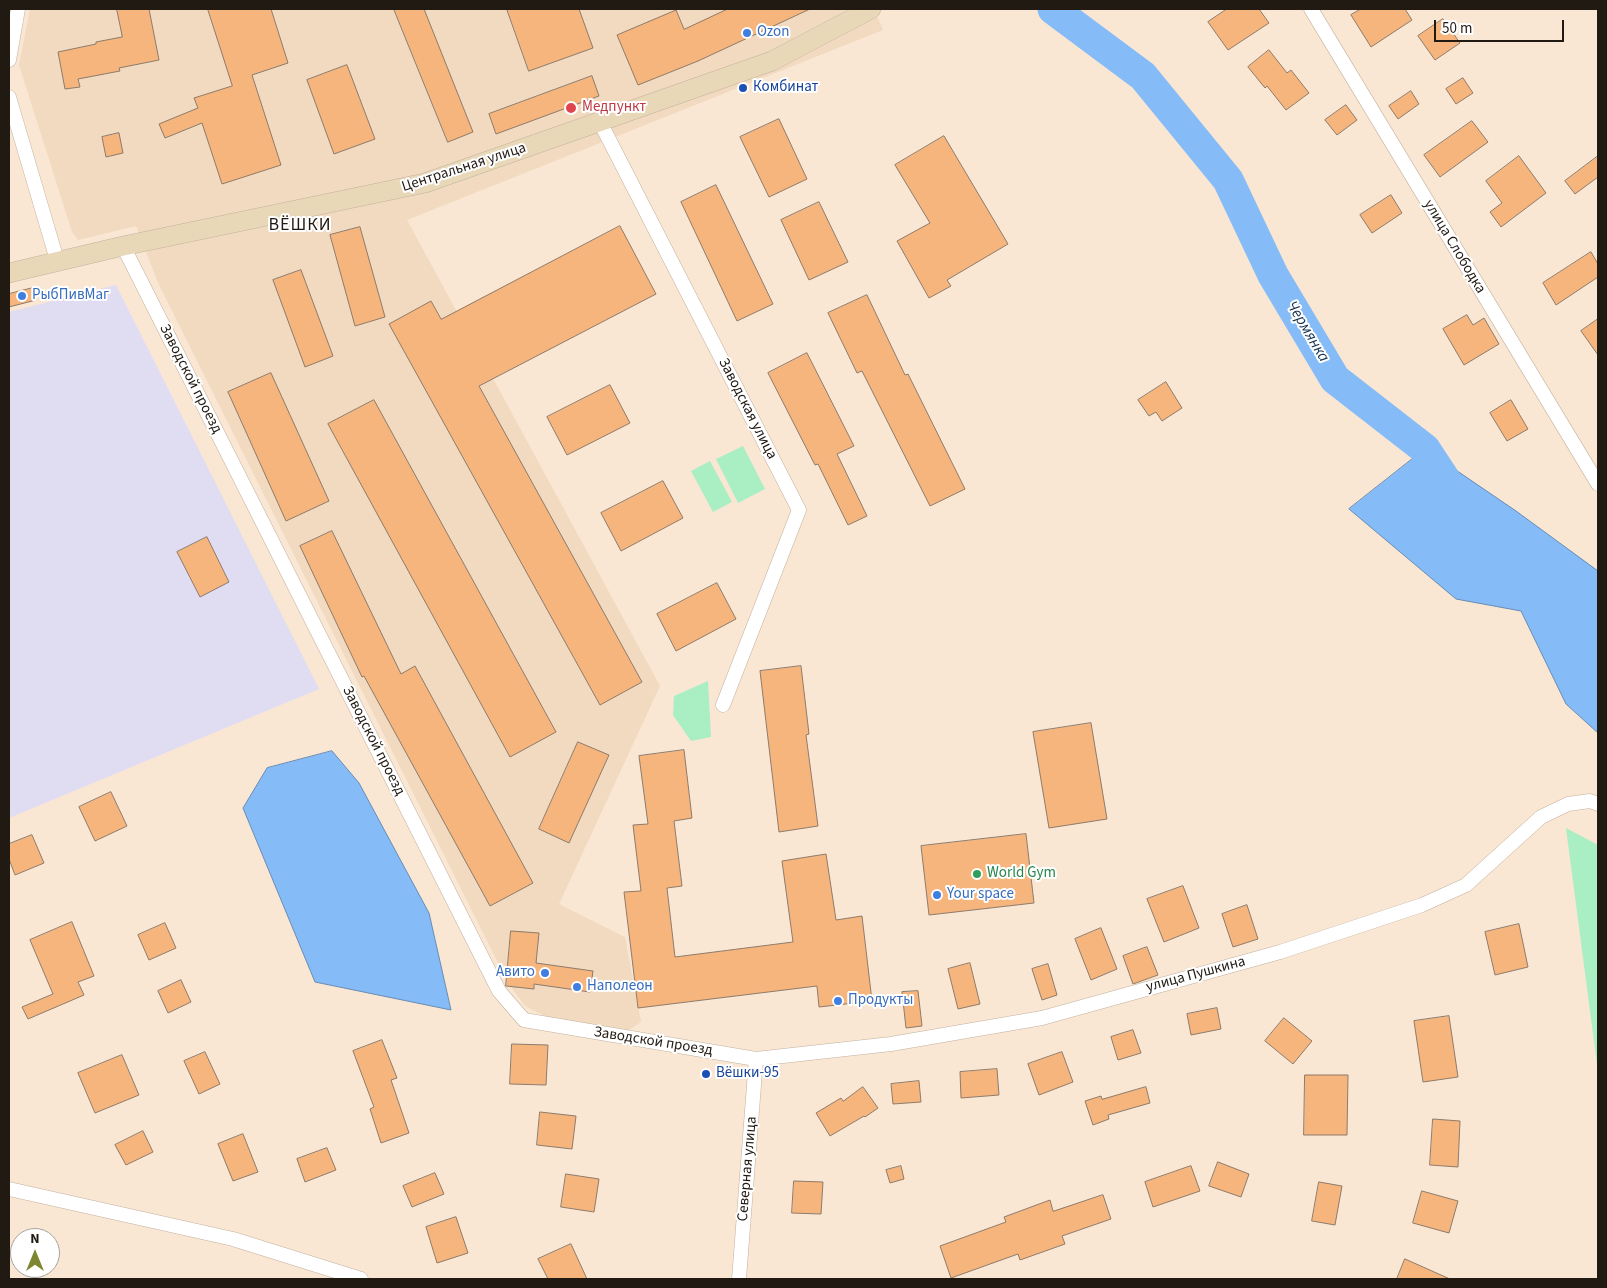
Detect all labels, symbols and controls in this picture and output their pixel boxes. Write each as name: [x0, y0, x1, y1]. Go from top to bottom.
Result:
scale bar: [1437, 10, 1567, 42]
text: 50 m: [1442, 18, 1472, 39]
place label: Ozon: [757, 24, 789, 42]
marker: Ozon: [741, 27, 753, 39]
place label: Комбинат: [753, 79, 819, 97]
marker: Комбинат: [737, 82, 749, 94]
place label: Медпункт: [582, 99, 646, 117]
marker: Медпункт: [564, 101, 578, 115]
street label: Центральная улица: [400, 139, 528, 197]
street label: улица Слободка: [1419, 197, 1489, 297]
district label: ВЁШКИ: [268, 215, 332, 237]
place label: РыбПивМаг: [32, 287, 109, 305]
marker: РыбПивМаг: [16, 290, 28, 302]
water label: Чермянка: [1281, 298, 1333, 366]
street label: Заводской проезд: [155, 321, 225, 437]
street label: Заводская улица: [714, 355, 780, 463]
street label: Заводской проезд: [338, 683, 408, 799]
place label: World Gym: [987, 865, 1056, 883]
marker: World Gym: [971, 868, 983, 880]
place label: Your space: [947, 886, 1014, 904]
marker: Your space: [931, 889, 943, 901]
street label: улица Пушкина: [1144, 953, 1248, 997]
place label: Авито: [496, 964, 535, 982]
marker: Авито: [539, 967, 551, 979]
place label: Наполеон: [587, 978, 653, 996]
marker: Наполеон: [571, 981, 583, 993]
place label: Продукты: [848, 992, 913, 1010]
marker: Продукты: [832, 995, 844, 1007]
street label: Заводской проезд: [592, 1024, 714, 1060]
place label: Вёшки-95: [716, 1065, 779, 1083]
marker: Вёшки-95: [700, 1068, 712, 1080]
street label: Северная улица: [734, 1116, 762, 1222]
north arrow: [10, 1228, 60, 1278]
text: N: [30, 1229, 40, 1249]

